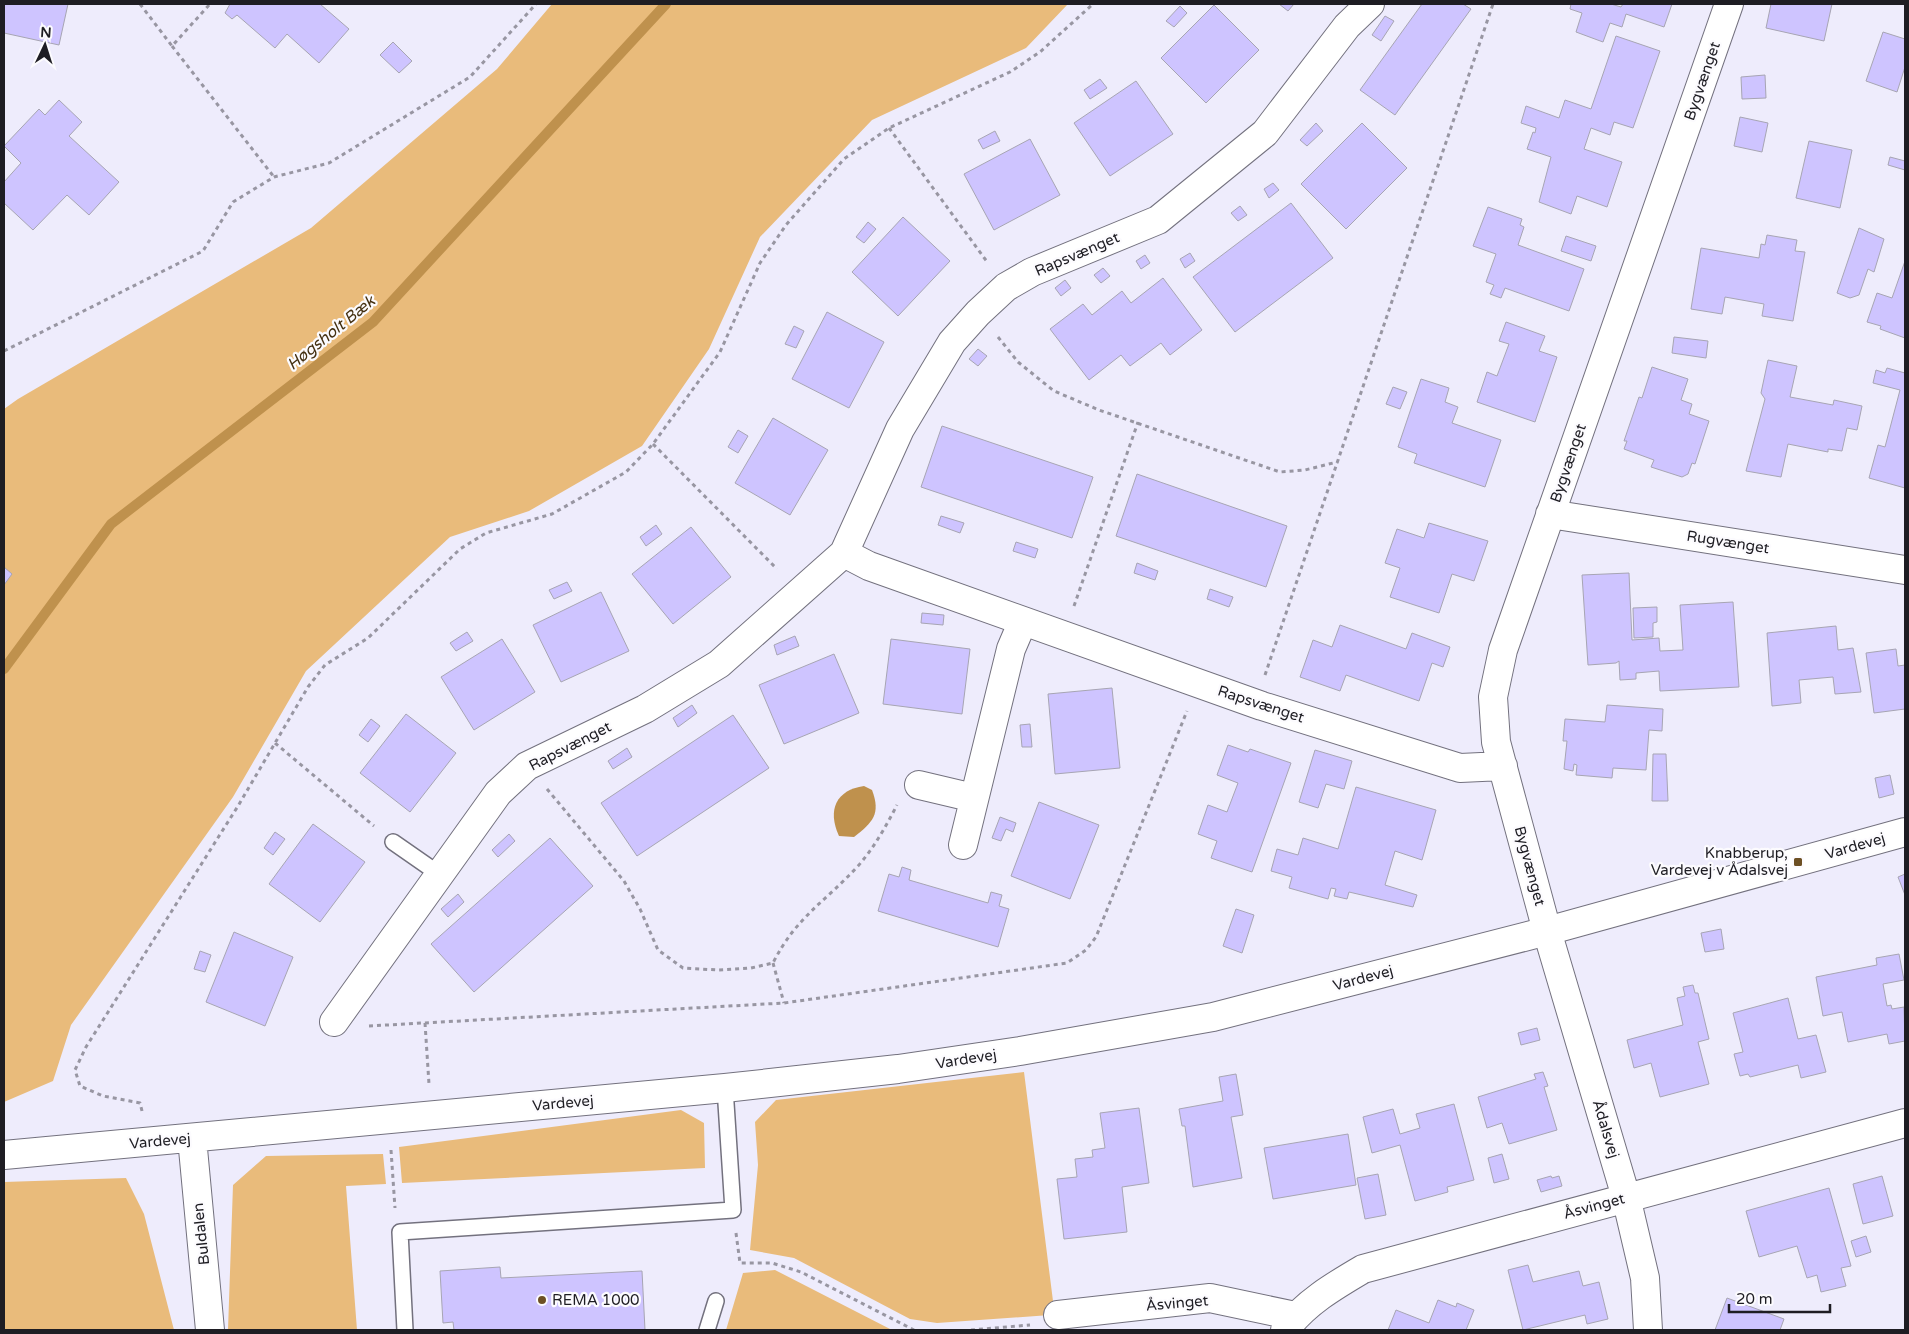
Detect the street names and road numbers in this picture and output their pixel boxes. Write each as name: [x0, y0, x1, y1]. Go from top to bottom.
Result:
street label: Bygvænget: [1680, 39, 1724, 123]
street label: Rapsvænget: [1032, 228, 1122, 280]
street label: Bygvænget: [1546, 421, 1590, 505]
street label: Rugvænget: [1685, 527, 1771, 557]
street label: Rapsvænget: [1215, 682, 1307, 727]
street label: Rapsvænget: [526, 717, 614, 774]
street label: Bygvænget: [1511, 824, 1549, 908]
street label: Vardevej: [1823, 829, 1887, 863]
street label: Vardevej: [1331, 961, 1395, 995]
street label: Vardevej: [934, 1045, 998, 1073]
street label: Vardevej: [532, 1091, 594, 1115]
street label: Ådalsvej: [1589, 1098, 1623, 1160]
street label: Vardevej: [129, 1129, 191, 1153]
street label: Åsvinget: [1561, 1189, 1627, 1223]
street label: Buldalen: [189, 1202, 213, 1266]
street label: Åsvinget: [1145, 1291, 1209, 1315]

